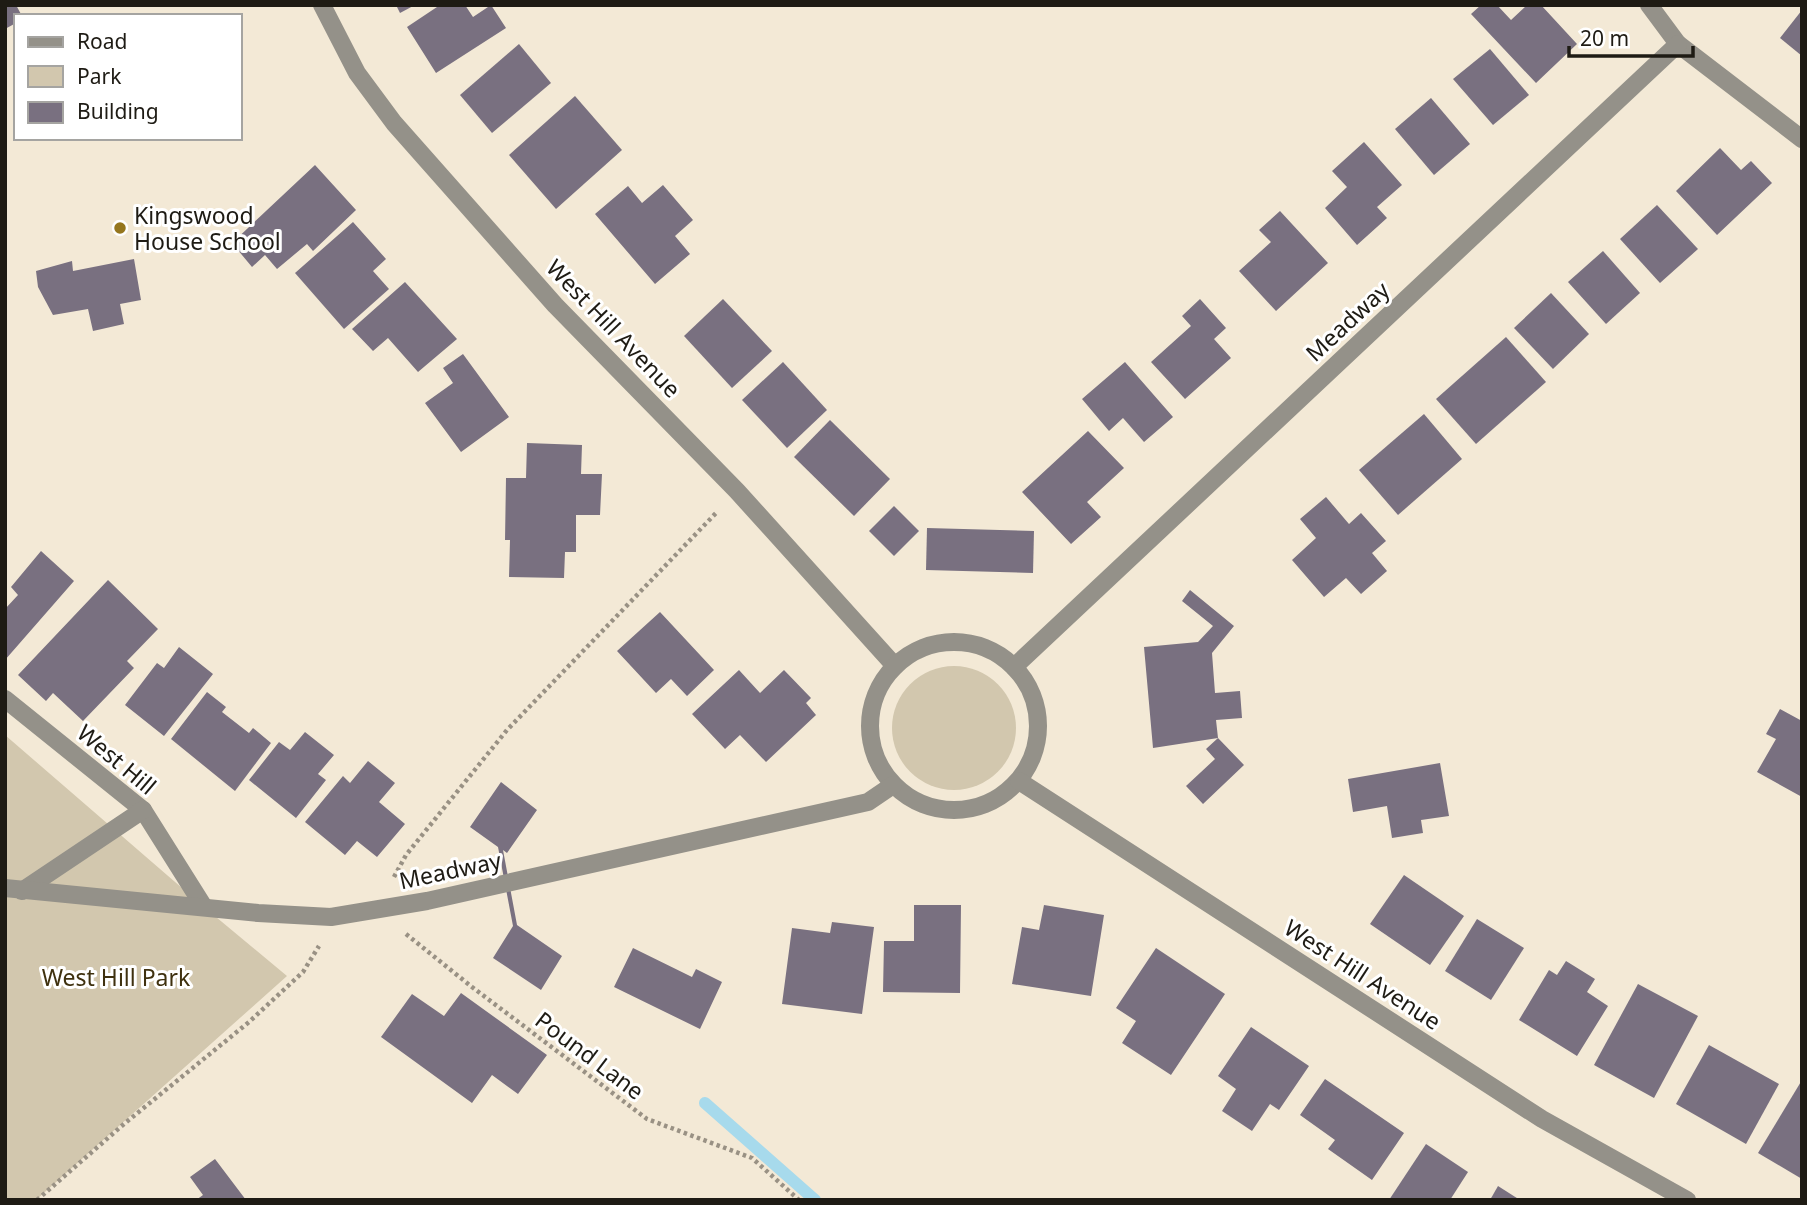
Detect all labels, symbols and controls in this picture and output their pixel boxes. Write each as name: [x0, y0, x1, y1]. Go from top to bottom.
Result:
legend: [14, 14, 242, 140]
scale bar: [1569, 14, 1693, 58]
text: 20 m: [1580, 24, 1629, 52]
text: Road: [77, 27, 127, 55]
text: Park: [77, 62, 122, 90]
text: Building: [77, 97, 159, 125]
place label: Kingswood House School: [134, 199, 281, 257]
marker: Kingswood House School: [112, 220, 128, 236]
street label: West Hill Avenue: [540, 252, 688, 404]
street label: Meadway: [1298, 274, 1396, 368]
street label: West Hill: [71, 717, 163, 801]
street label: Meadway: [396, 844, 504, 896]
street label: West Hill Avenue: [1278, 911, 1448, 1037]
park label: West Hill Park: [42, 961, 191, 993]
street label: Pound Lane: [529, 1004, 651, 1106]

